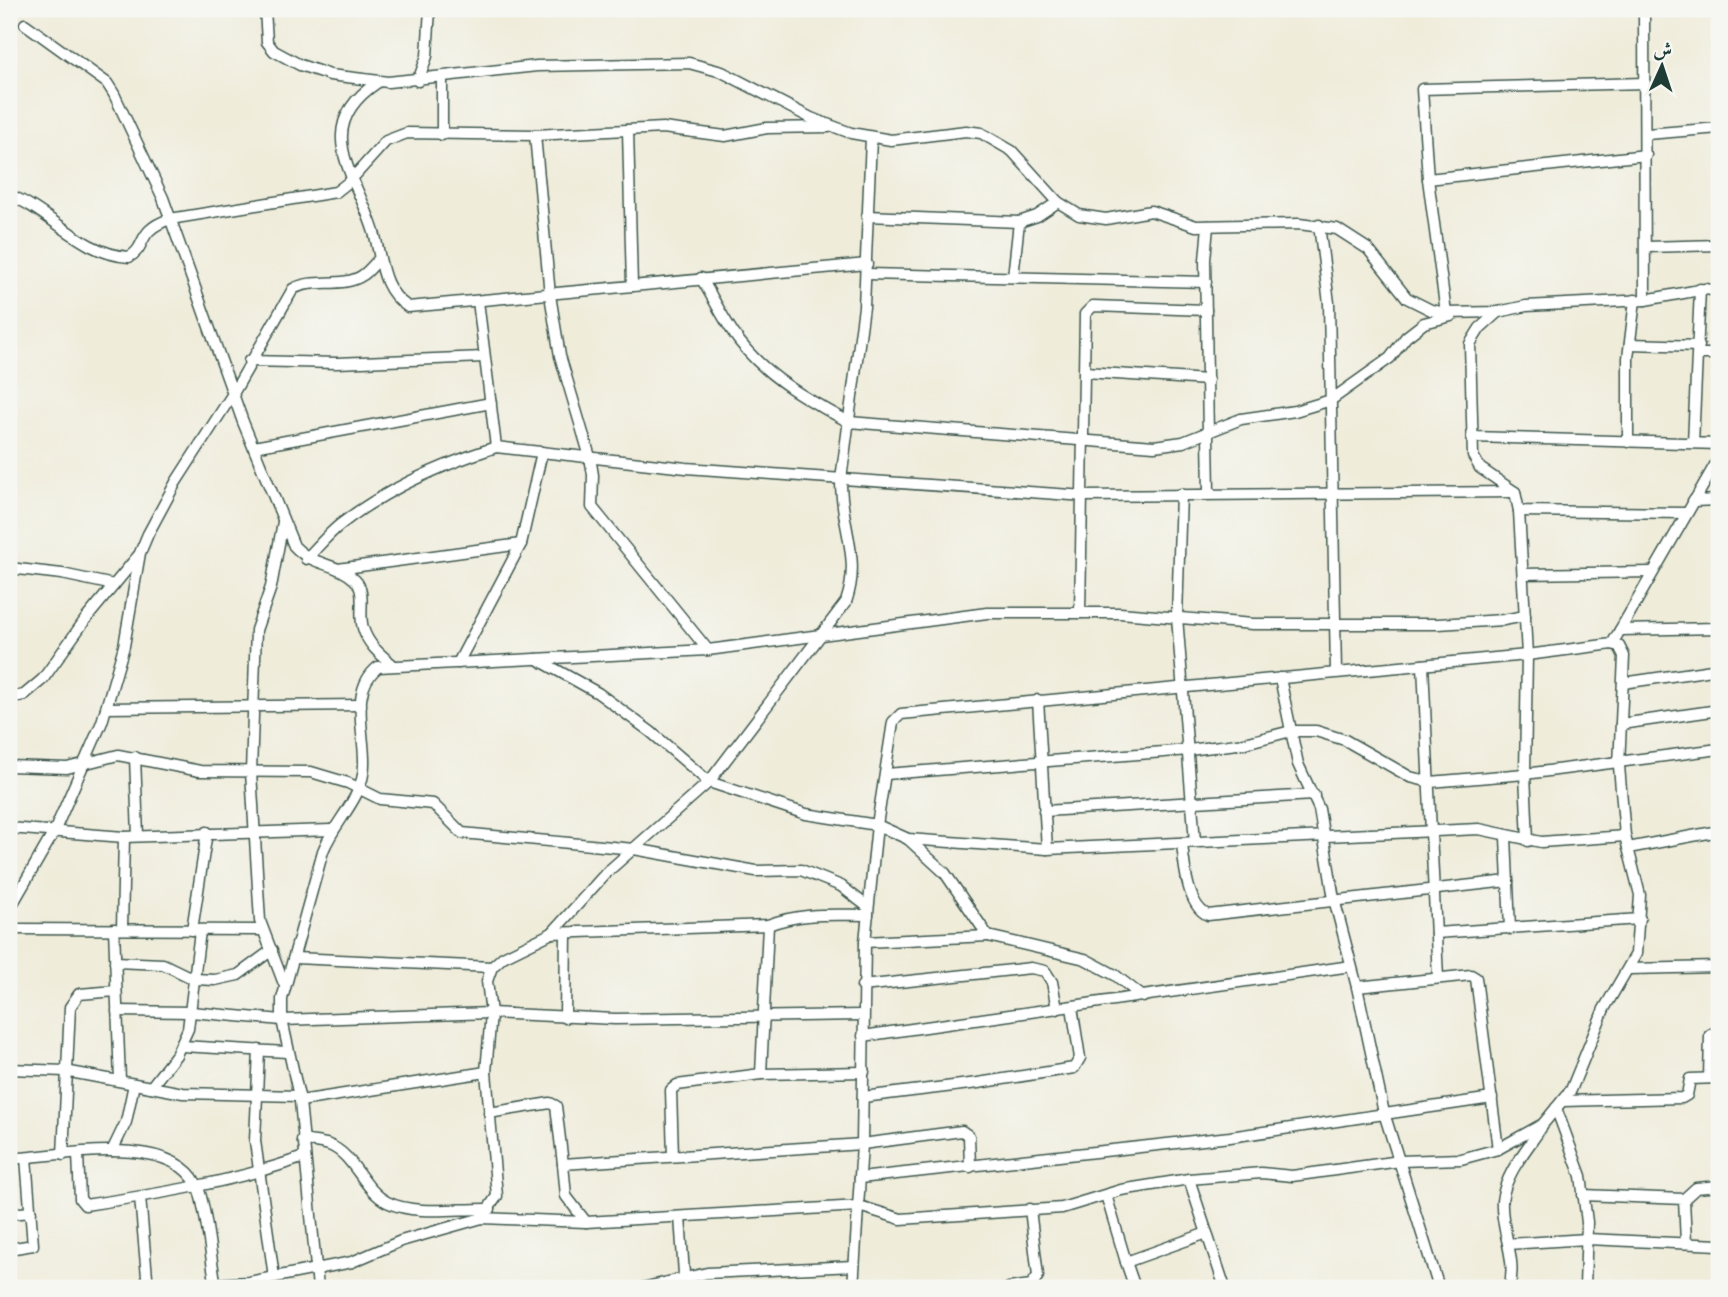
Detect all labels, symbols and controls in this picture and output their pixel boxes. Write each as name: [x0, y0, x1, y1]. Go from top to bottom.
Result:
north arrow: [1626, 32, 1696, 102]
text: ش: [1653, 39, 1673, 63]

